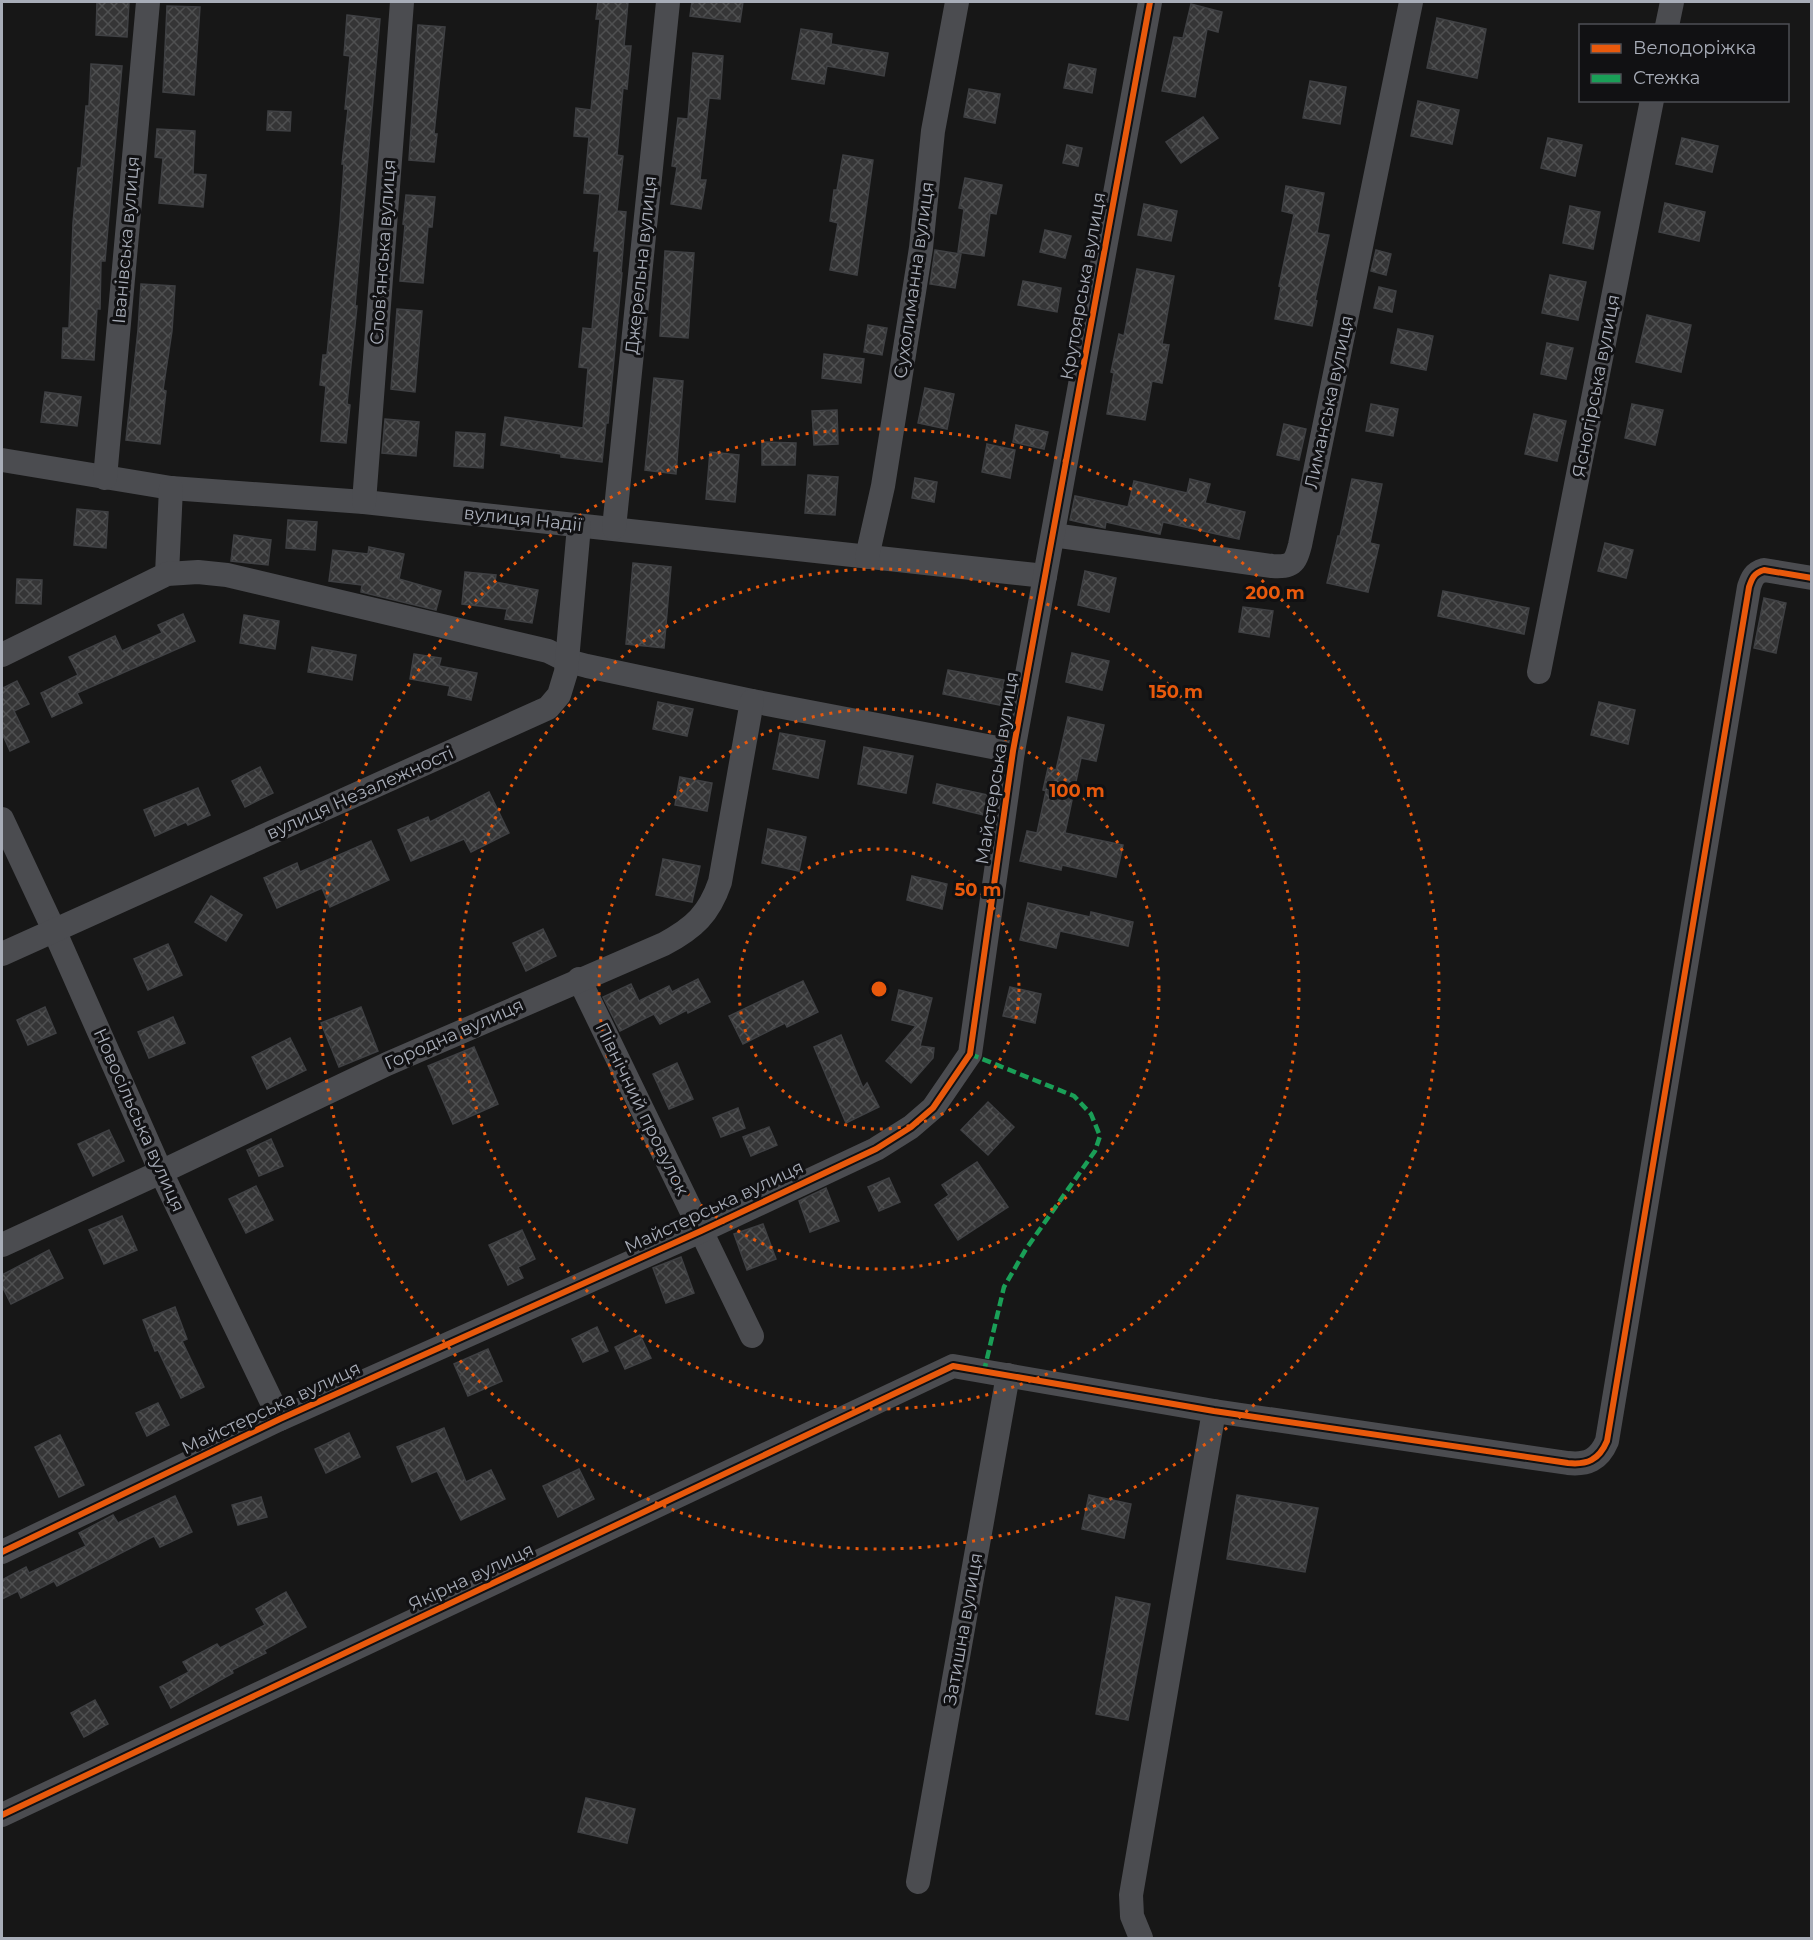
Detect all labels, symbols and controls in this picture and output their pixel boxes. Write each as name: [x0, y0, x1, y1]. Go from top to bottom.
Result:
legend: [1579, 24, 1789, 102]
text: Велодоріжка: [1633, 37, 1756, 59]
text: Стежка: [1633, 67, 1700, 89]
street label: Іванівська вулиця: [108, 155, 144, 325]
street label: Словʼянська вулиця: [366, 158, 400, 346]
street label: Джерельна вулиця: [621, 175, 661, 355]
street label: Сухолиманна вулиця: [889, 180, 939, 380]
street label: Крутоярська вулиця: [1056, 190, 1110, 382]
street label: Ясногірська вулиця: [1567, 293, 1625, 479]
street label: Лиманська вулиця: [1300, 313, 1358, 491]
street label: вулиця Надії: [463, 502, 583, 536]
text: 200 m: [1245, 582, 1305, 604]
street label: Майстерська вулиця: [971, 670, 1023, 866]
text: 150 m: [1149, 681, 1203, 703]
street label: вулиця Незалежності: [263, 742, 457, 844]
text: 100 m: [1049, 780, 1105, 802]
text: 50 m: [955, 879, 1001, 901]
centre of rings: [869, 979, 889, 999]
street label: Городна вулиця: [381, 993, 527, 1075]
street label: Північний провулок: [590, 1019, 694, 1200]
street label: Новосільська вулиця: [89, 1025, 189, 1215]
street label: Майстерська вулиця: [621, 1156, 807, 1258]
street label: Майстерська вулиця: [178, 1357, 364, 1459]
street label: Якірна вулиця: [405, 1538, 537, 1616]
street label: Затишна вулиця: [939, 1551, 987, 1707]

